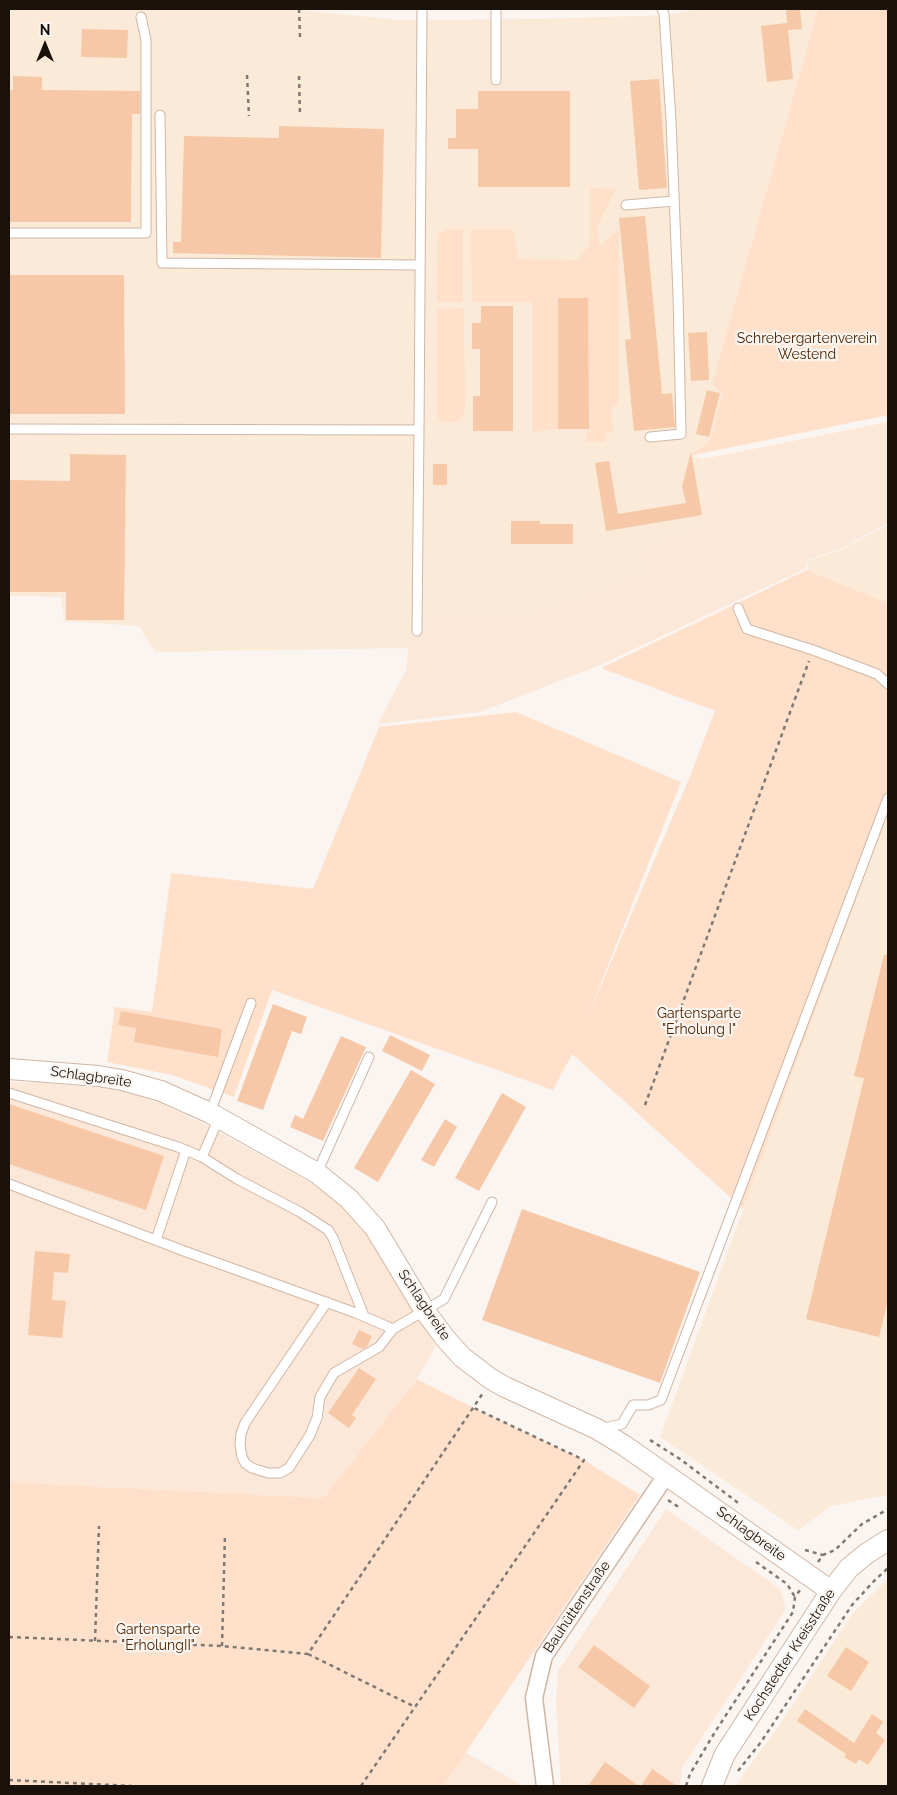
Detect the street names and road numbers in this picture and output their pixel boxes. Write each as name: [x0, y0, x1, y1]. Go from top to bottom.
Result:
street label: Schlagbreite: [49, 1063, 133, 1091]
street label: Schlagbreite: [394, 1266, 454, 1344]
street label: Schlagbreite: [713, 1503, 789, 1565]
street label: Bauhüttenstraße: [540, 1558, 614, 1656]
street label: Kochstedter Kreisstraße: [741, 1586, 839, 1724]

